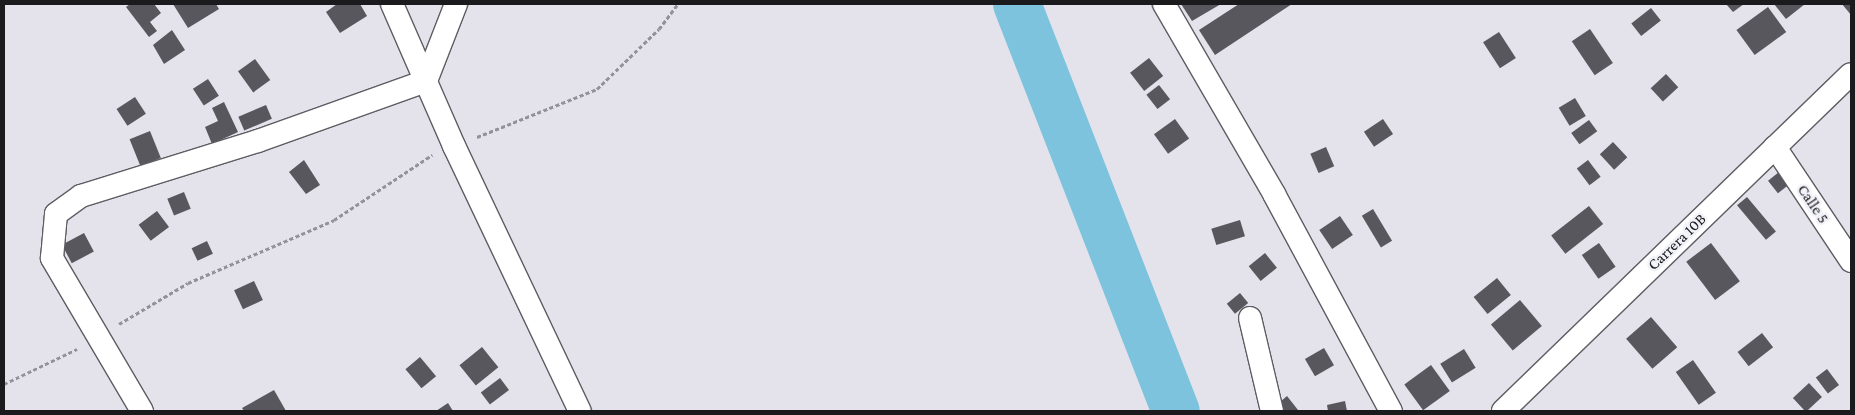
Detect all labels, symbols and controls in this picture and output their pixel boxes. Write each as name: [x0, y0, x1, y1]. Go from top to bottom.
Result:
street label: Calle 5: [1793, 181, 1833, 227]
street label: Carrera 10B: [1644, 209, 1710, 275]

